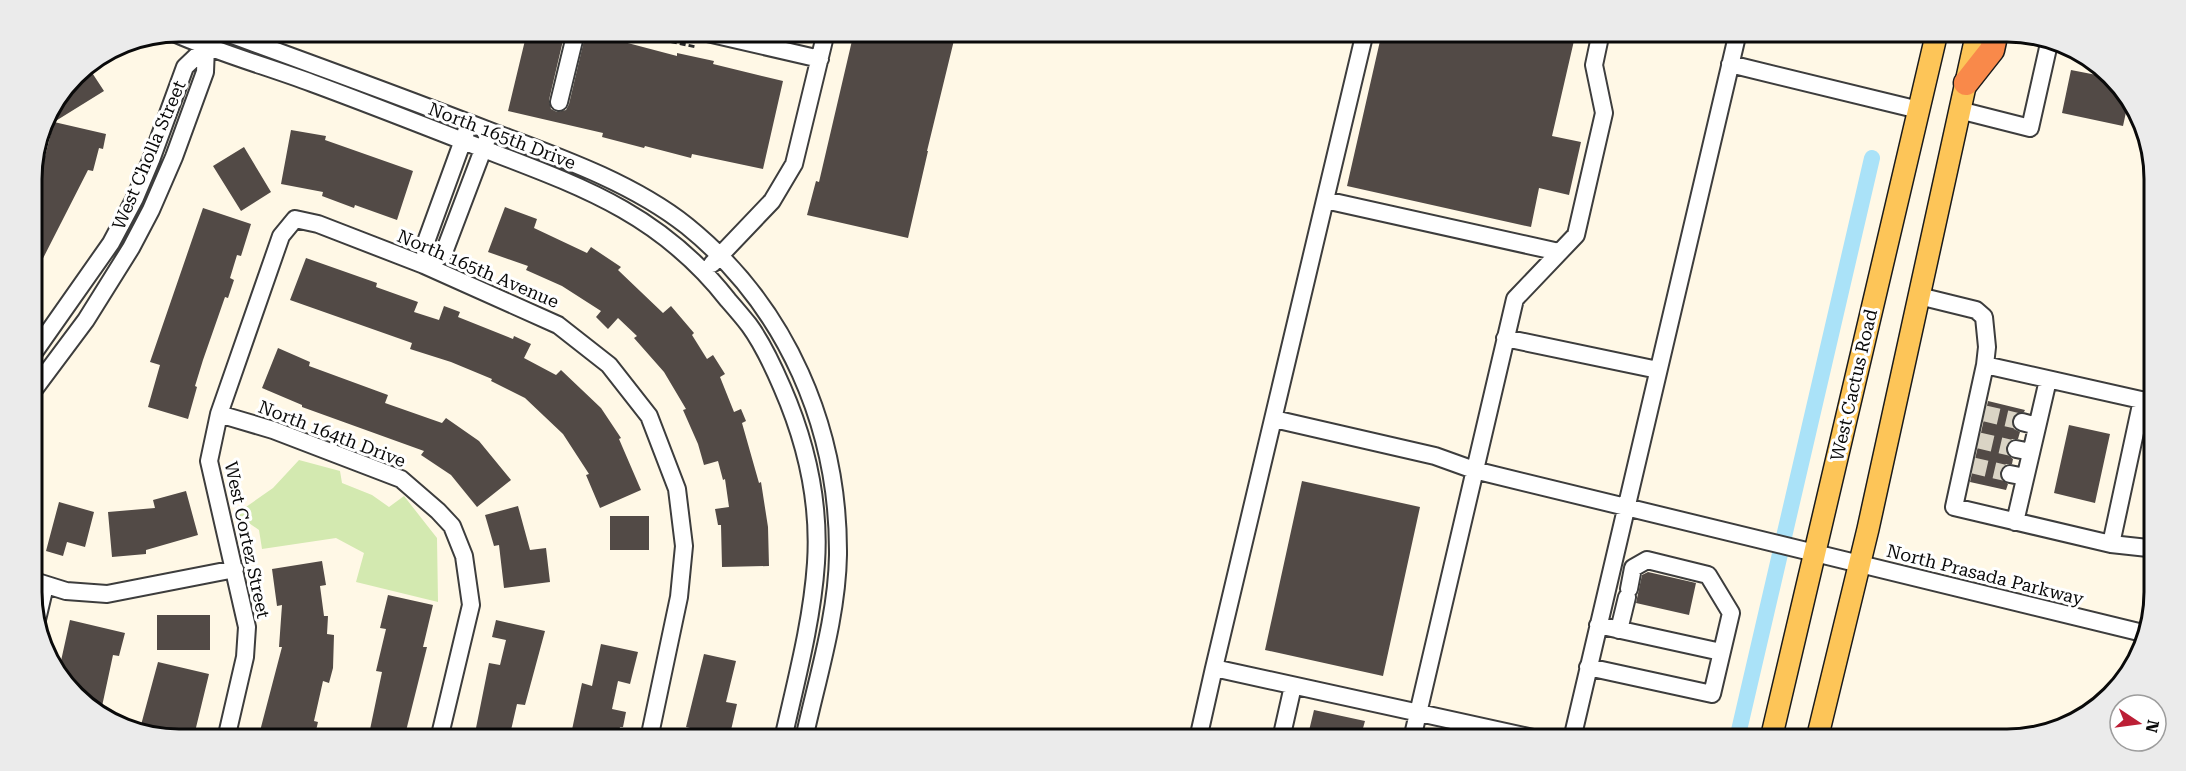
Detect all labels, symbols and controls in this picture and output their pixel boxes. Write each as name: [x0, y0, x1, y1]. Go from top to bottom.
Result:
street label: West Cholla Street: [108, 77, 190, 232]
street label: North 165th Drive: [426, 98, 579, 173]
street label: North 165th Avenue: [394, 225, 562, 312]
street label: West Cactus Road: [1826, 307, 1881, 463]
street label: North 164th Drive: [256, 396, 409, 471]
street label: West Cortez Street: [221, 460, 274, 621]
street label: North Prasada Parkway: [1884, 540, 2086, 609]
north arrow: [2108, 693, 2168, 753]
text: N: [2141, 718, 2163, 734]

